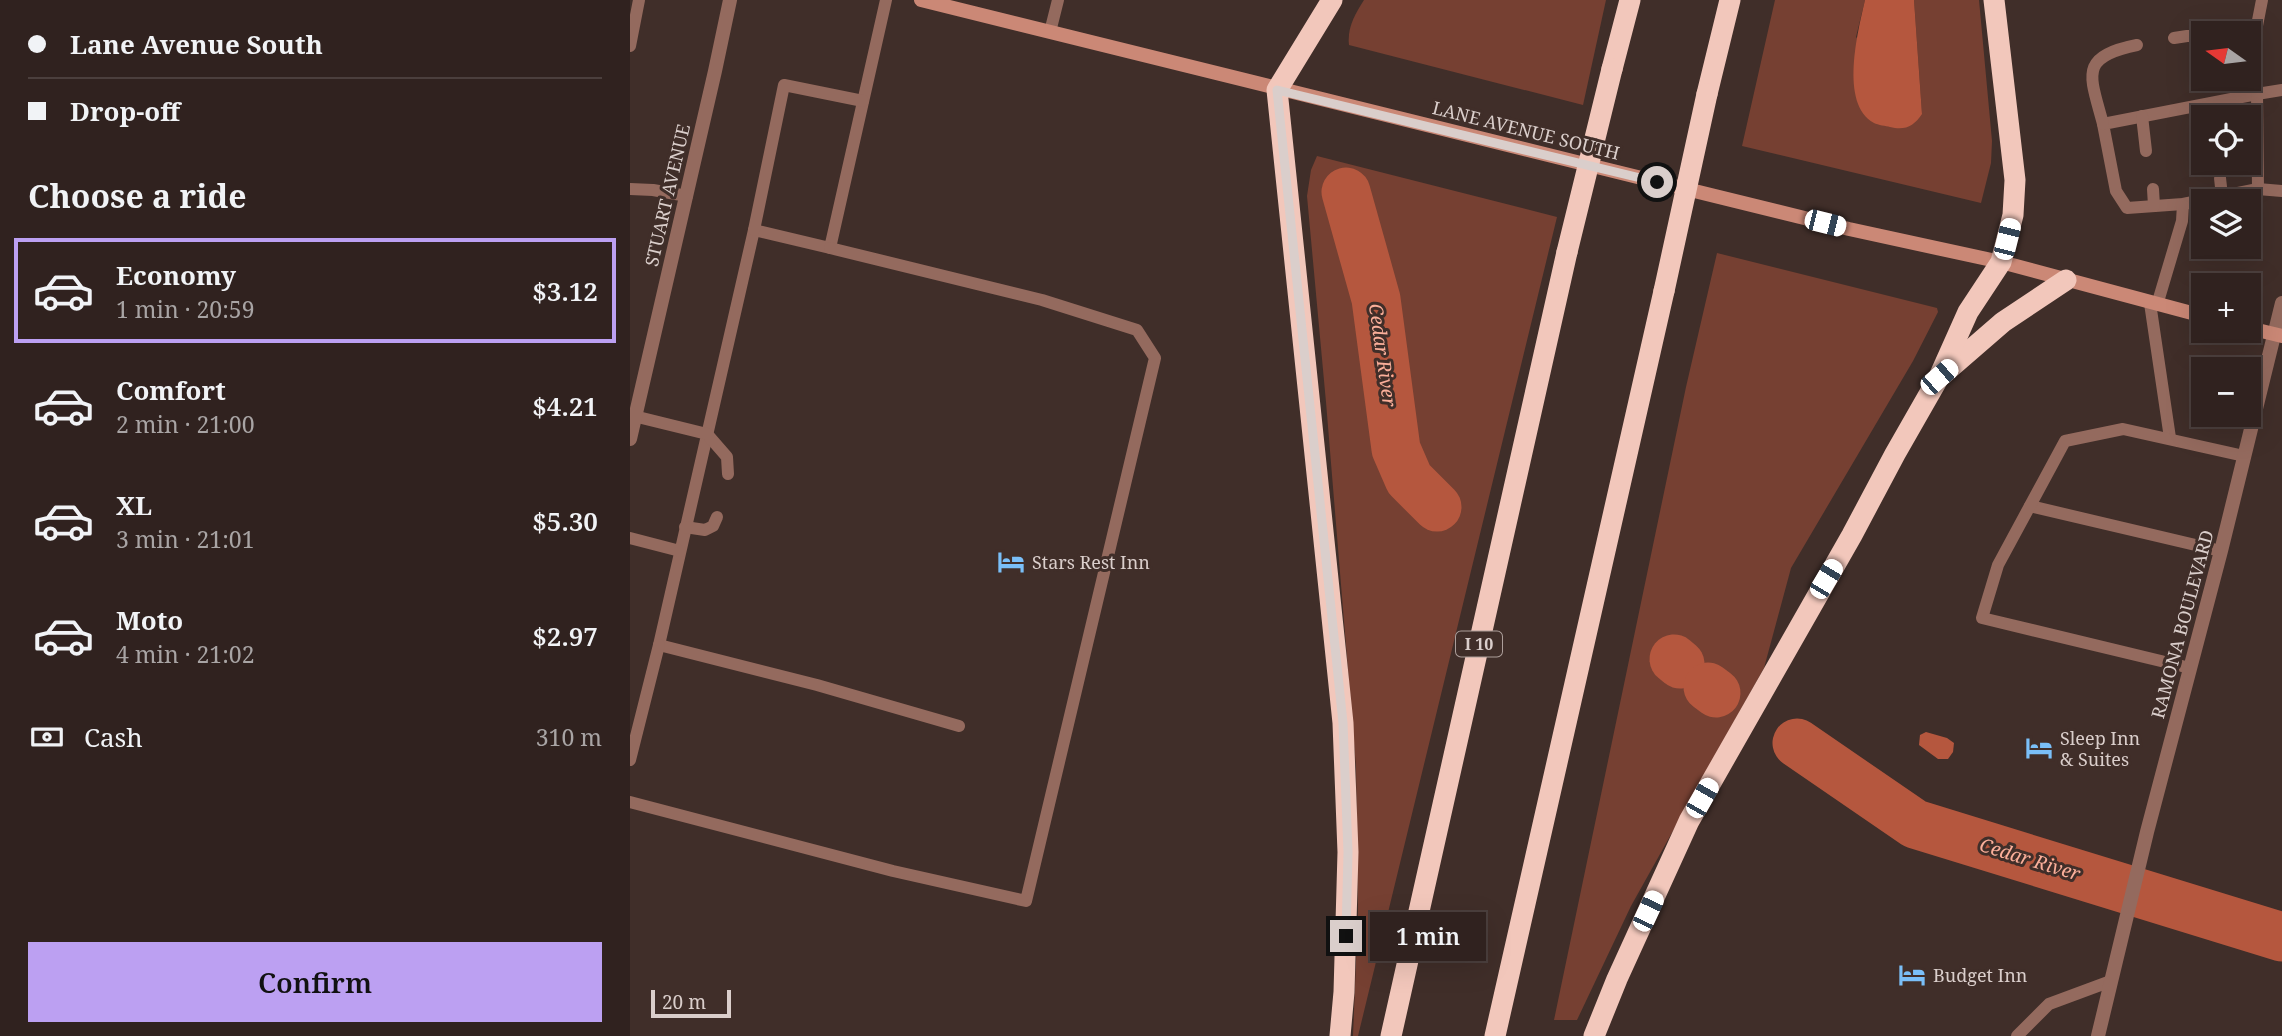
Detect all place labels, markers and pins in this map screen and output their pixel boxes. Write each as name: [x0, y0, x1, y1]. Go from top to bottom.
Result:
hotel icon: Stars Rest Inn: [996, 547, 1026, 577]
place label: Stars Rest Inn: [1032, 550, 1150, 574]
place label: Sleep Inn & Suites: [2060, 726, 2141, 771]
hotel icon: Sleep Inn & Suites: [2024, 733, 2054, 763]
hotel icon: Budget Inn: [1897, 960, 1927, 990]
place label: Budget Inn: [1933, 963, 2028, 987]

